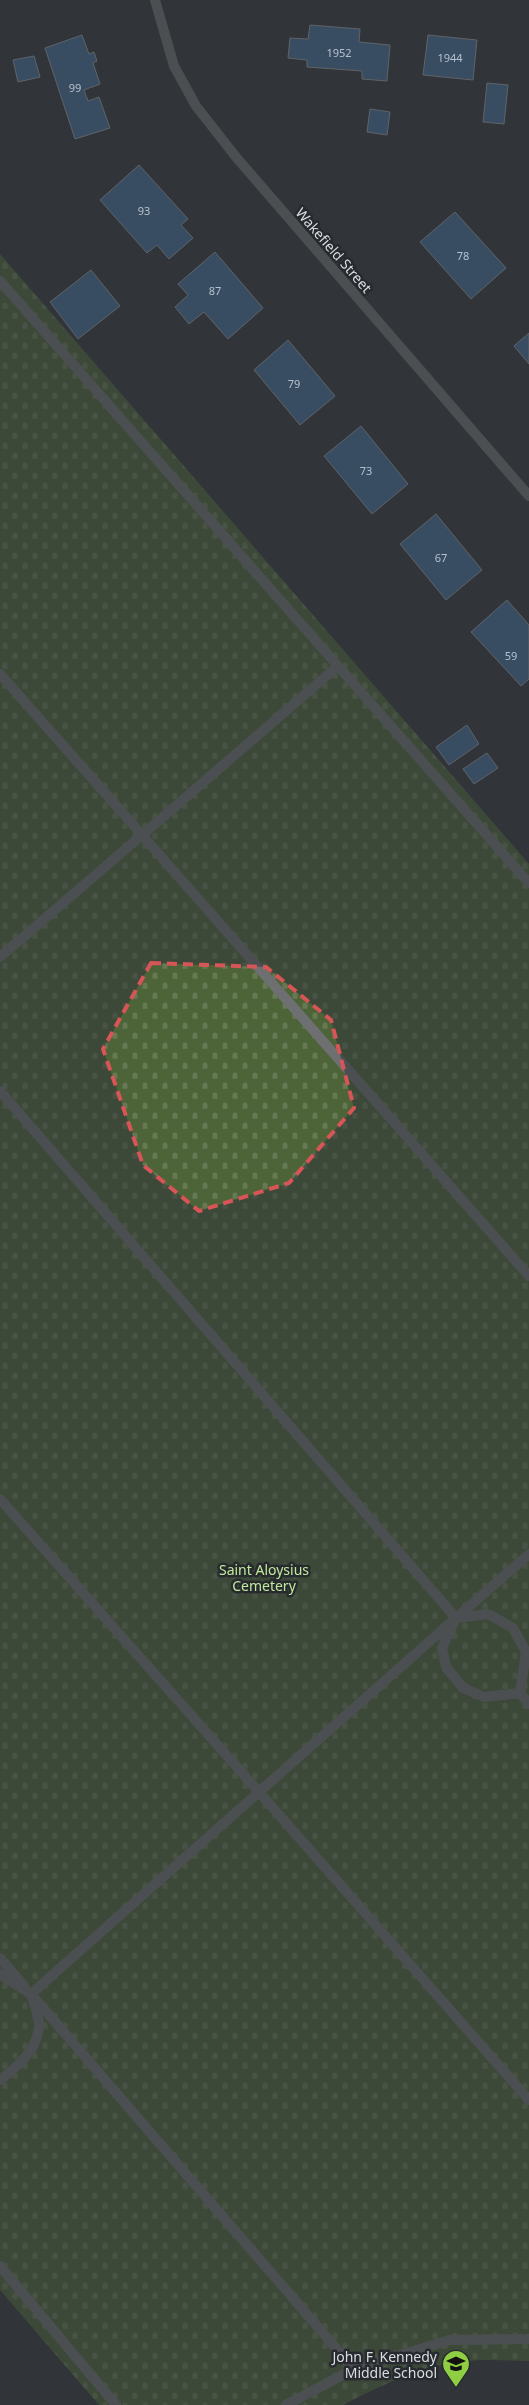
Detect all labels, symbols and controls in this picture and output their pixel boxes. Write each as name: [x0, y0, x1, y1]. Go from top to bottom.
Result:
house number: 1952: [326, 45, 352, 60]
house number: 1944: [437, 50, 463, 65]
house number: 99: [69, 80, 81, 95]
house number: 93: [138, 203, 150, 218]
street label: Wakefield Street: [292, 203, 376, 297]
house number: 78: [457, 248, 469, 263]
house number: 87: [209, 283, 221, 298]
house number: 79: [288, 376, 300, 391]
house number: 73: [360, 463, 372, 478]
house number: 67: [435, 550, 447, 565]
house number: 59: [505, 648, 517, 663]
park label: Saint Aloysius Cemetery: [219, 1560, 309, 1595]
place label: John F. Kennedy Middle School: [330, 2347, 438, 2382]
school or university icon: John F. Kennedy Middle School: [441, 2349, 471, 2388]

